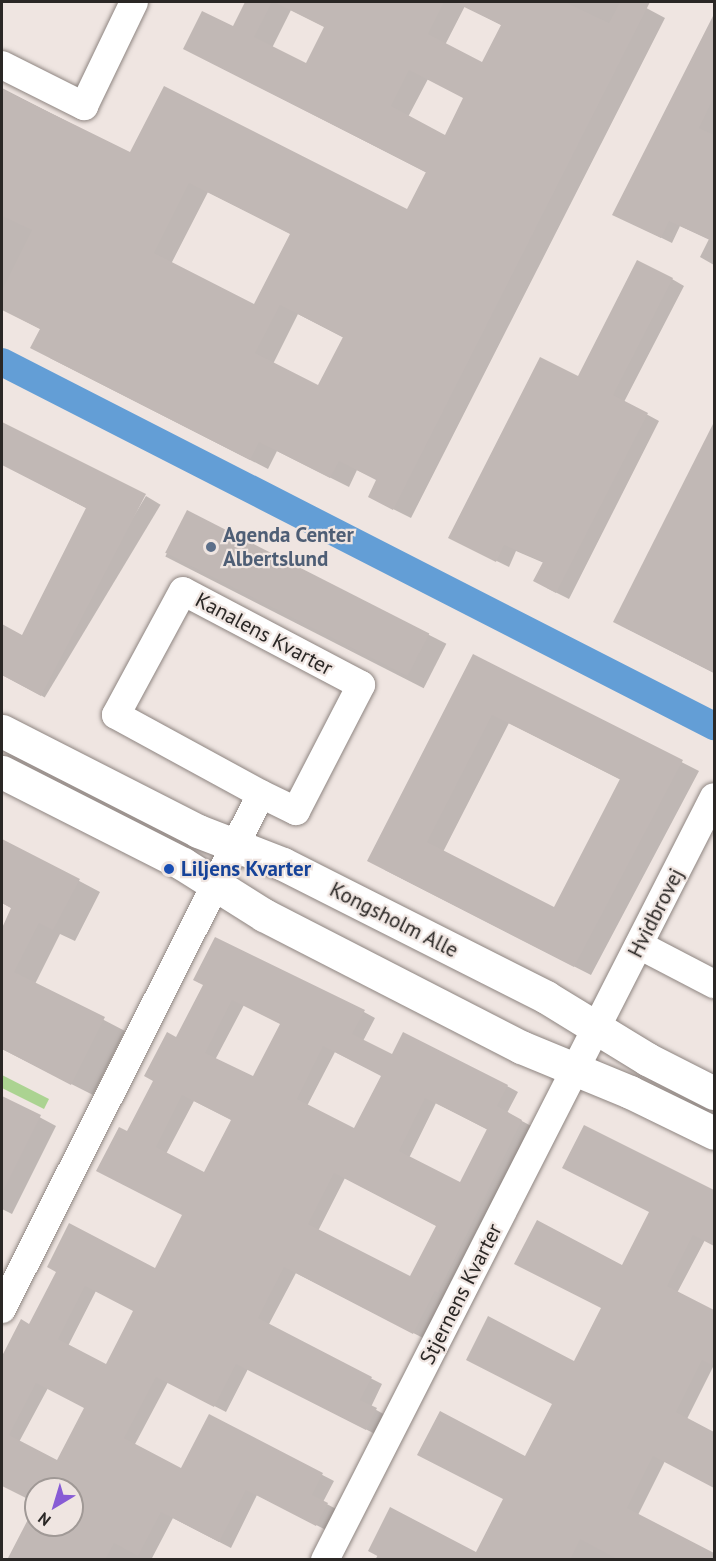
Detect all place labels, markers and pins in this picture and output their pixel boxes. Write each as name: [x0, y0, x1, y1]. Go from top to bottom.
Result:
place label: Agenda Center Albertslund: [223, 522, 354, 572]
marker: Agenda Center Albertslund: [204, 540, 218, 554]
place label: Liljens Kvarter: [181, 856, 311, 882]
marker: Liljens Kvarter: [162, 862, 176, 876]

